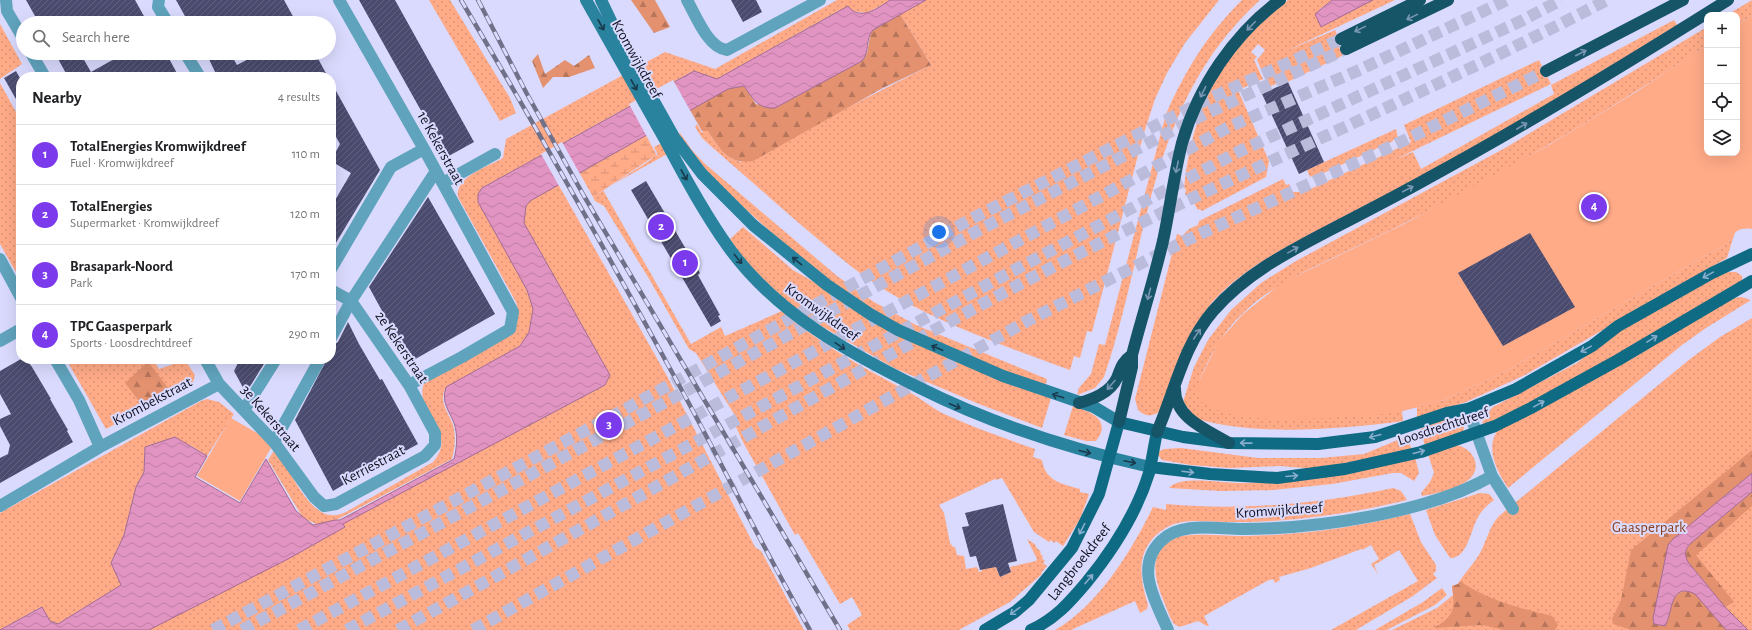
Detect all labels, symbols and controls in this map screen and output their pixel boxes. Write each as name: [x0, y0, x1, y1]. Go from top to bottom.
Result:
map controls: [1704, 12, 1740, 156]
button: +: [1704, 12, 1740, 48]
one-way arrow: [1407, 14, 1419, 21]
search box: [16, 16, 336, 60]
street label: Kromwijkdreef: [609, 18, 665, 102]
one-way arrow: [597, 19, 605, 31]
one-way arrow: [1246, 21, 1256, 31]
one-way arrow: [1354, 26, 1366, 33]
icon: search: [30, 27, 52, 49]
text: Search here: [62, 30, 130, 45]
button: −: [1704, 48, 1740, 84]
one-way arrow: [1574, 49, 1586, 57]
one-way arrow: [630, 79, 638, 91]
button: locate: [1704, 84, 1740, 120]
one-way arrow: [1199, 86, 1206, 98]
text: Nearby: [32, 89, 82, 106]
text: 4 results: [278, 91, 320, 104]
street label: 1e Kekerstraat: [414, 109, 467, 188]
button: layers: [1704, 120, 1740, 156]
one-way arrow: [1516, 121, 1528, 129]
text: TotalEnergies Kromwijkdreef: [70, 139, 246, 154]
text: 1: [43, 148, 47, 161]
text: 110 m: [292, 148, 320, 161]
text: Fuel · Kromwijkdreef: [70, 157, 174, 170]
one-way arrow: [1172, 160, 1180, 173]
one-way arrow: [681, 169, 689, 181]
one-way arrow: [1402, 185, 1414, 193]
pin: 4: [1581, 192, 1607, 222]
text: TotalEnergies: [70, 199, 152, 214]
text: 2: [42, 208, 48, 221]
text: 120 m: [290, 208, 320, 221]
pin: 2: [648, 212, 674, 242]
text: Supermarket · Kromwijkdreef: [70, 217, 219, 230]
your location: [929, 222, 949, 242]
one-way arrow: [1287, 245, 1299, 253]
pin: 1: [672, 248, 698, 278]
one-way arrow: [734, 253, 742, 264]
one-way arrow: [791, 256, 802, 265]
text: Brasapark-Noord: [70, 259, 173, 274]
text: 3: [42, 268, 48, 281]
text: 170 m: [291, 268, 320, 281]
one-way arrow: [1702, 271, 1714, 279]
text: Park: [70, 277, 92, 290]
street label: Kromwijkdreef: [782, 281, 863, 345]
one-way arrow: [1145, 287, 1152, 300]
street label: 2e Kekerstraat: [372, 309, 431, 386]
text: TPC Gaasperpark: [70, 319, 172, 334]
text: 4: [42, 328, 48, 341]
text: 290 m: [289, 328, 320, 341]
one-way arrow: [1193, 329, 1201, 340]
one-way arrow: [1646, 335, 1658, 343]
text: Sports · Loosdrechtdreef: [70, 337, 192, 350]
one-way arrow: [835, 341, 846, 350]
one-way arrow: [931, 344, 943, 351]
one-way arrow: [1580, 346, 1592, 354]
street label: Krombekstraat: [110, 374, 194, 429]
one-way arrow: [1107, 380, 1116, 391]
street label: 3e Kekerstraat: [238, 382, 303, 454]
one-way arrow: [1051, 392, 1064, 399]
one-way arrow: [1533, 399, 1545, 407]
one-way arrow: [949, 402, 961, 410]
street label: Loosdrechtdreef: [1396, 404, 1492, 448]
pin: 3: [596, 410, 622, 440]
one-way arrow: [1369, 433, 1382, 440]
one-way arrow: [1240, 439, 1253, 447]
street label: Kerriestraat: [339, 443, 407, 488]
one-way arrow: [1412, 448, 1425, 455]
one-way arrow: [1078, 449, 1091, 456]
one-way arrow: [1123, 459, 1136, 467]
one-way arrow: [1181, 469, 1194, 476]
one-way arrow: [1285, 473, 1298, 480]
street label: Kromwijkdreef: [1235, 500, 1324, 521]
street label: Langbroekdreef: [1045, 520, 1115, 603]
park label: Gaasperpark: [1612, 520, 1686, 535]
one-way arrow: [1078, 523, 1086, 535]
one-way arrow: [1085, 574, 1094, 584]
one-way arrow: [1009, 607, 1020, 616]

